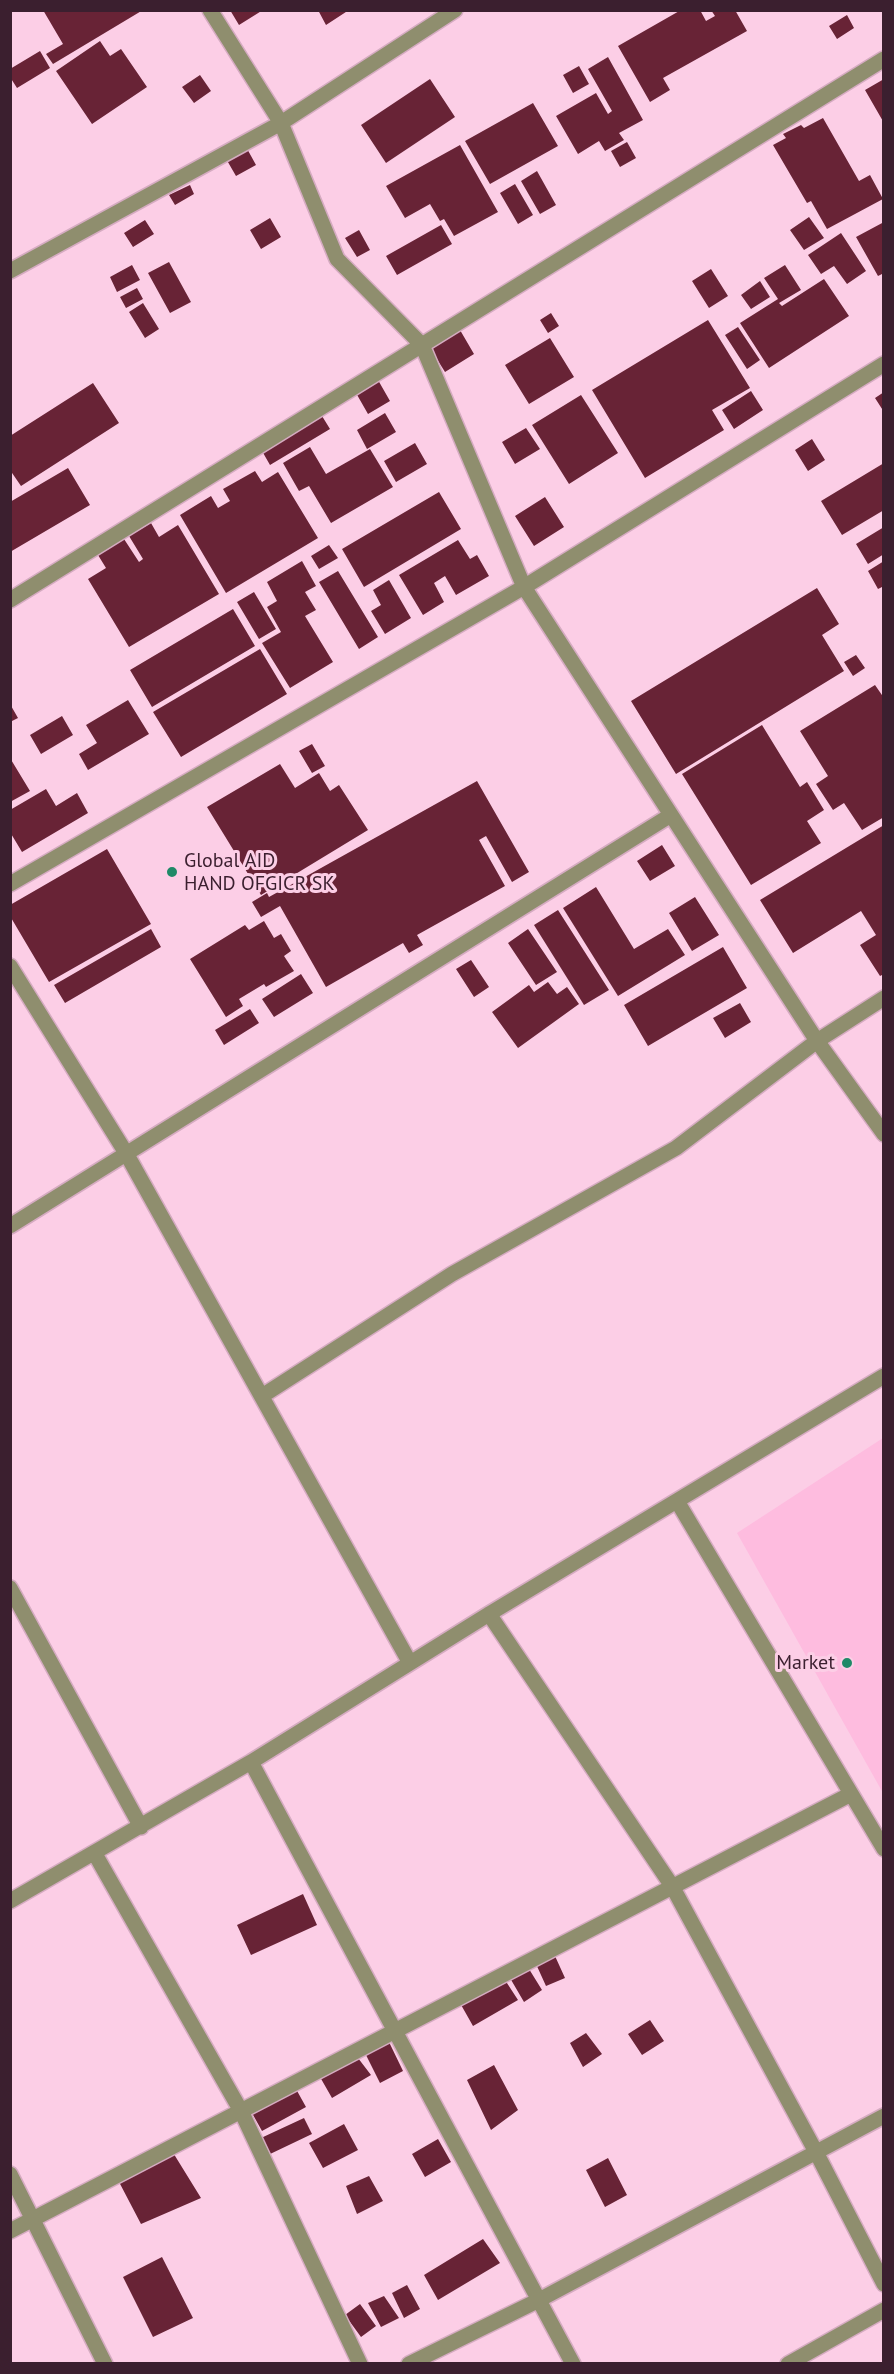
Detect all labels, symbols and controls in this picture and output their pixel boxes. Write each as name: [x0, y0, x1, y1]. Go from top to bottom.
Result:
place label: Global AID HAND OFGICR SK: [184, 849, 335, 896]
marker: Global AID HAND OFGICR SK: [165, 865, 179, 879]
place label: Market: [776, 1651, 835, 1675]
marker: Market: [840, 1656, 854, 1670]

